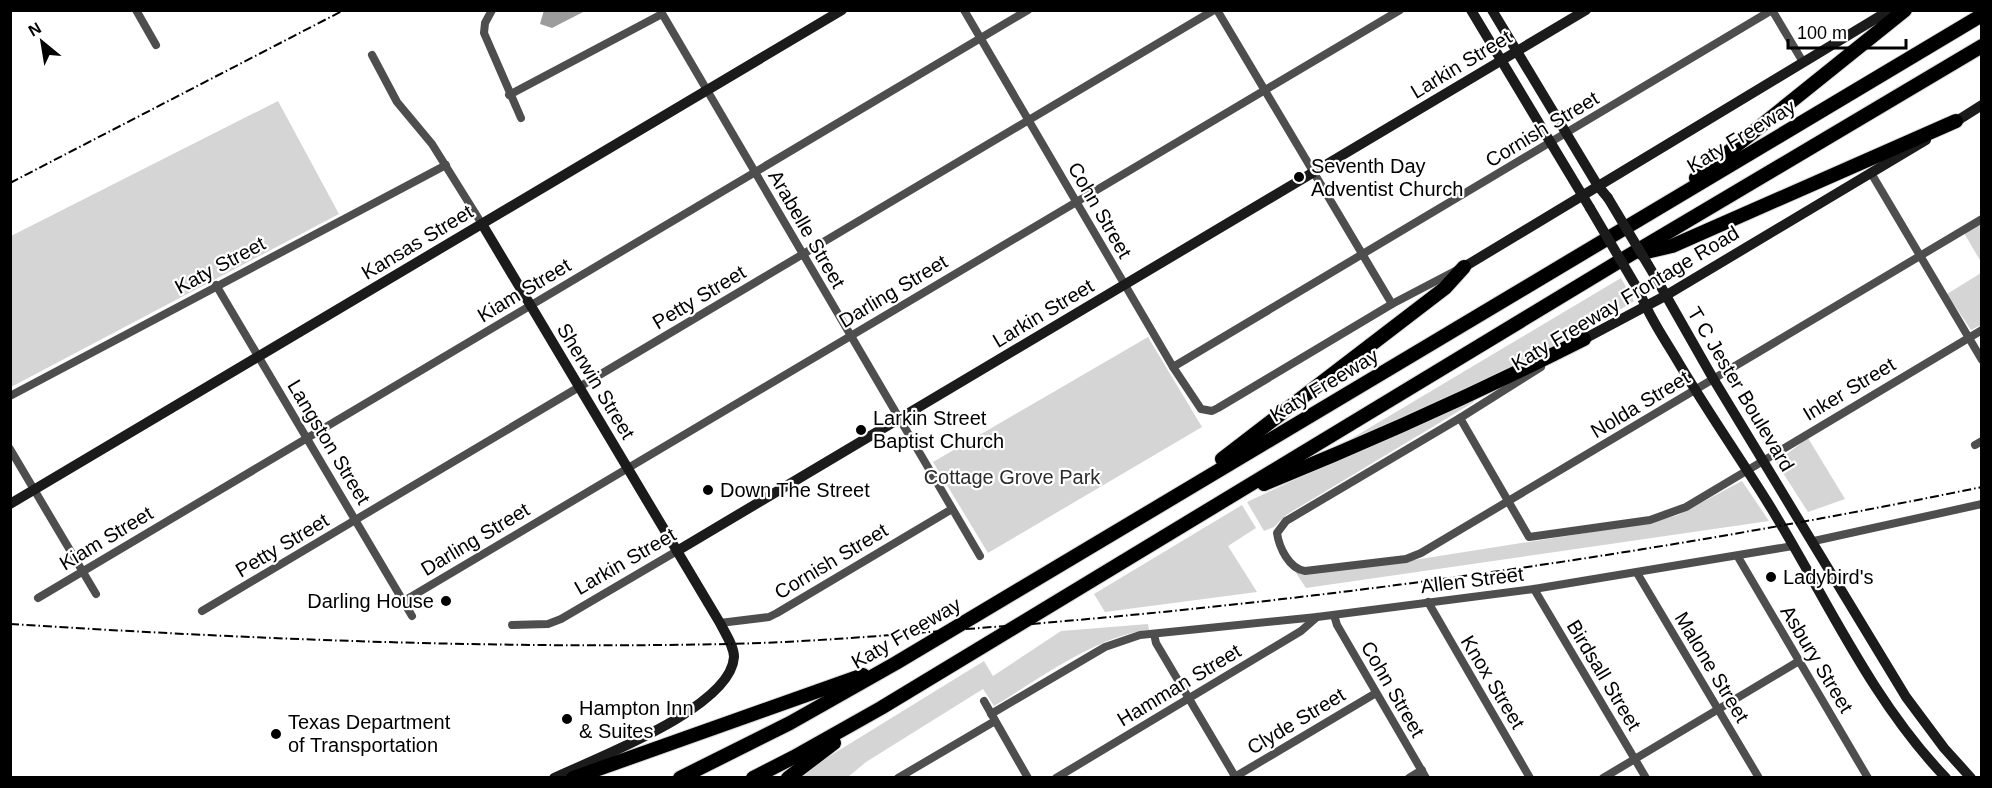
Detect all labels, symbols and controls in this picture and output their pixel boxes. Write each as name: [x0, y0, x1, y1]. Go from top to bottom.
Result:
north arrow: [12, 12, 72, 72]
scale bar: [1788, 12, 1906, 50]
text: N: [25, 19, 44, 40]
text: 100 m: [1797, 23, 1847, 43]
street label: Larkin Street: [1407, 25, 1516, 103]
street label: Cornish Street: [1482, 86, 1603, 171]
street label: Katy Freeway: [1683, 95, 1799, 177]
place label: Seventh Day Adventist Church: [1311, 155, 1463, 200]
street label: Cohn Street: [1064, 158, 1136, 262]
street label: Arabelle Street: [764, 166, 850, 292]
marker: Seventh Day Adventist Church: [1292, 170, 1306, 184]
street label: Kansas Street: [357, 200, 477, 284]
street label: Katy Freeway Frontage Road: [1507, 221, 1743, 375]
street label: Katy Street: [171, 232, 269, 298]
street label: Darling Street: [835, 250, 951, 332]
street label: Kiam Street: [474, 253, 575, 326]
street label: Petty Street: [649, 260, 750, 333]
street label: Larkin Street: [989, 274, 1098, 352]
street label: T C Jester Boulevard: [1683, 303, 1799, 475]
street label: Sherwin Street: [553, 319, 639, 443]
street label: Katy Freeway: [1266, 344, 1382, 426]
street label: Inker Street: [1799, 353, 1899, 425]
street label: Nolda Street: [1587, 366, 1694, 442]
street label: Langston Street: [283, 376, 375, 509]
place label: Larkin Street Baptist Church: [873, 407, 1004, 452]
marker: Larkin Street Baptist Church: [854, 423, 868, 437]
park label: Cottage Grove Park: [924, 466, 1101, 488]
place label: Down The Street: [720, 479, 870, 501]
marker: Down The Street: [701, 483, 715, 497]
street label: Darling Street: [417, 498, 533, 580]
street label: Kiam Street: [56, 501, 157, 574]
street label: Petty Street: [232, 508, 333, 581]
street label: Cornish Street: [771, 518, 892, 603]
street label: Larkin Street: [570, 523, 680, 599]
street label: Allen Street: [1419, 563, 1525, 597]
place label: Ladybird's: [1783, 566, 1874, 588]
marker: Ladybird's: [1764, 570, 1778, 584]
place label: Darling House: [307, 590, 434, 612]
street label: Katy Freeway: [848, 593, 964, 673]
marker: Darling House: [439, 594, 453, 608]
street label: Asbury Street: [1776, 601, 1858, 717]
street label: Malone Street: [1671, 608, 1754, 726]
street label: Birdsall Street: [1563, 616, 1646, 734]
street label: Knox Street: [1457, 632, 1530, 733]
street label: Cohn Street: [1357, 637, 1429, 741]
street label: Hamman Street: [1113, 639, 1245, 730]
street label: Clyde Street: [1243, 683, 1349, 759]
place label: Hampton Inn & Suites: [579, 697, 694, 742]
place label: Texas Department of Transportation: [288, 711, 451, 756]
marker: Hampton Inn & Suites: [560, 712, 574, 726]
marker: Texas Department of Transportation: [269, 727, 283, 741]

